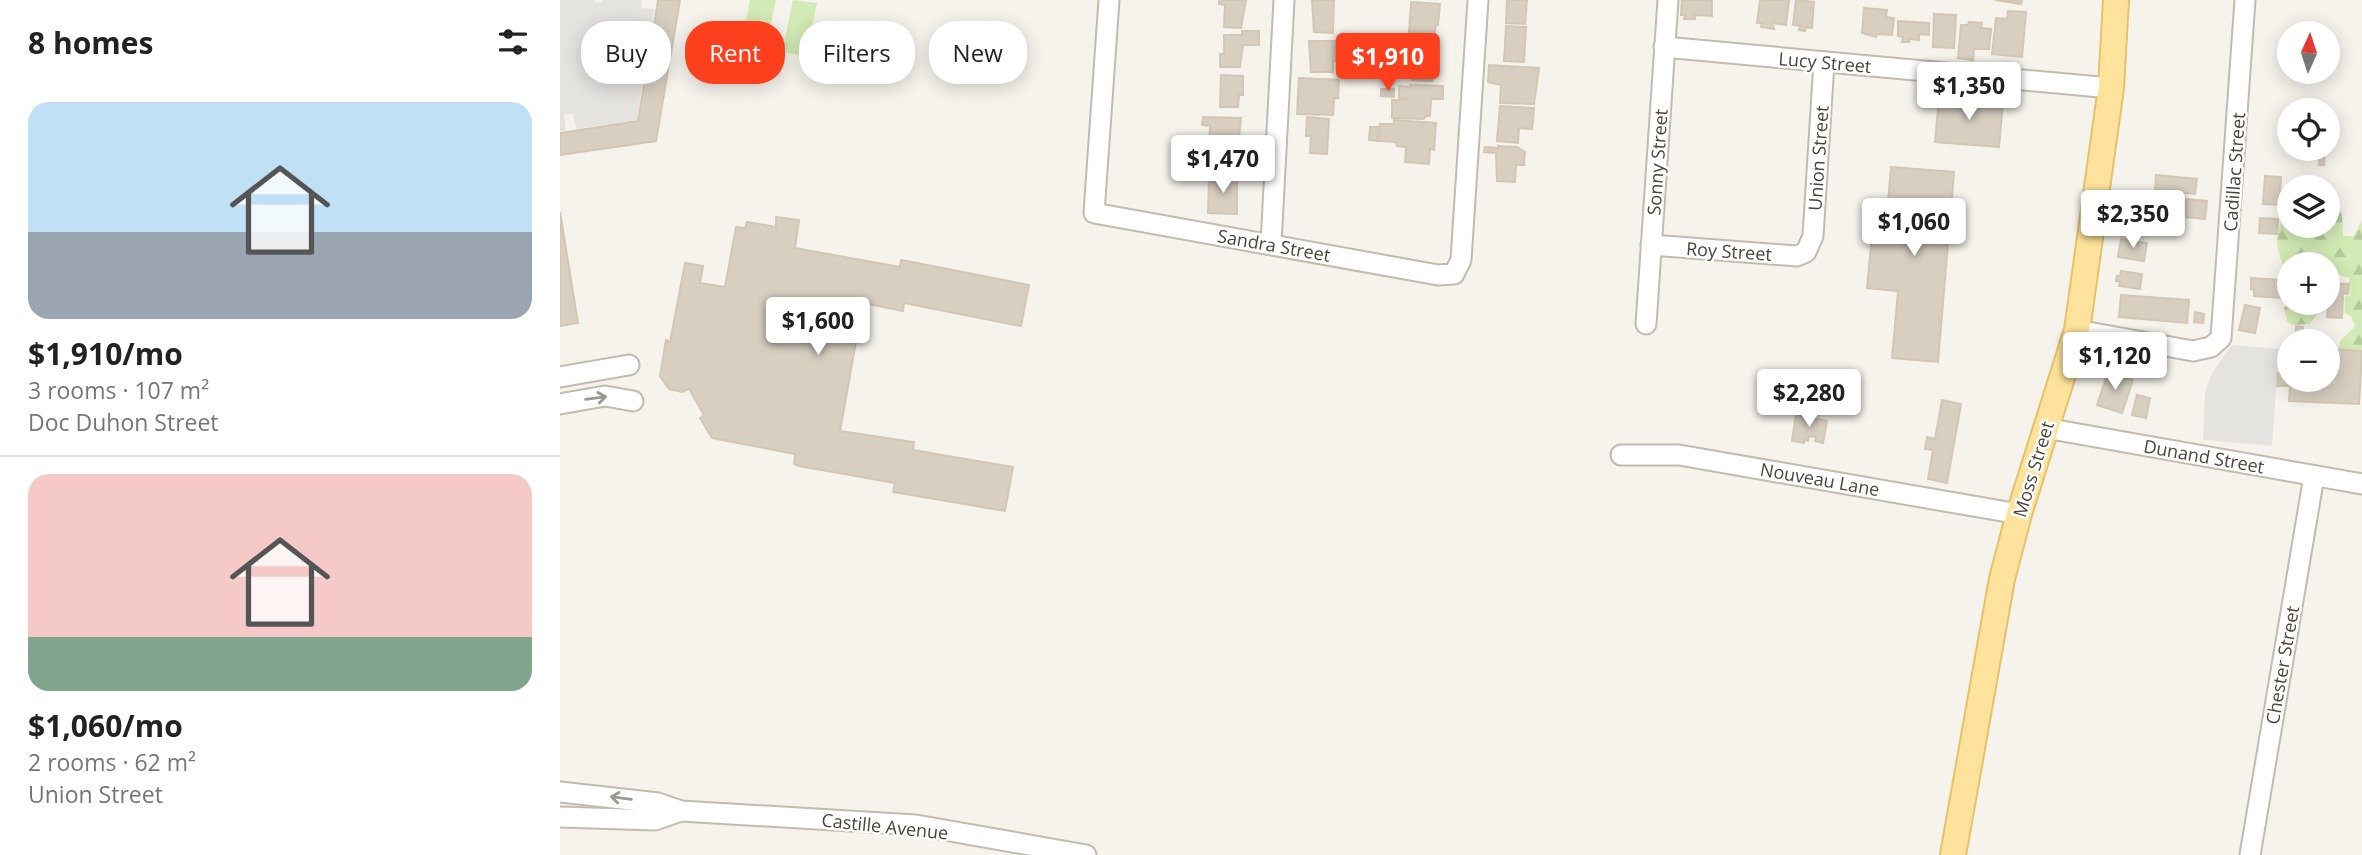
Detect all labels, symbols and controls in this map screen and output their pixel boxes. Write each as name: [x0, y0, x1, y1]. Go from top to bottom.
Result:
chip: Buy: [581, 21, 671, 84]
chip: Rent: [685, 21, 785, 84]
chip: Filters: [799, 21, 915, 84]
chip: New: [929, 21, 1027, 84]
north arrow: [2277, 21, 2340, 84]
map controls: [2277, 21, 2340, 392]
text: 8 homes: [28, 22, 153, 63]
icon: filters: [494, 23, 532, 61]
pin: $1,910: [1331, 34, 1445, 93]
text: $1,910: [1352, 40, 1424, 72]
street label: Lucy Street: [1778, 46, 1872, 78]
pin: $1,350: [1912, 62, 2026, 122]
text: $1,350: [1933, 69, 2005, 101]
button: locate: [2277, 98, 2340, 161]
street label: Union Street: [1802, 105, 1834, 211]
street label: Sonny Street: [1641, 108, 1673, 216]
street label: Cadillac Street: [2218, 112, 2250, 232]
pin: $1,470: [1166, 136, 1280, 195]
text: $1,470: [1187, 142, 1259, 174]
icon: home: [217, 147, 343, 273]
button: layers: [2277, 175, 2340, 238]
pin: $2,350: [2076, 190, 2190, 250]
text: $2,350: [2097, 197, 2169, 229]
pin: $1,060: [1857, 198, 1971, 258]
text: $1,060: [1878, 205, 1950, 237]
street label: Sandra Street: [1216, 223, 1332, 267]
street label: Roy Street: [1685, 236, 1773, 266]
button: +: [2277, 252, 2340, 315]
pin: $1,600: [761, 298, 875, 357]
text: $1,600: [782, 304, 854, 336]
button: −: [2277, 329, 2340, 392]
pin: $1,120: [2058, 332, 2172, 392]
text: $1,910/mo: [28, 333, 183, 374]
text: $1,120: [2079, 339, 2151, 371]
pin: $2,280: [1752, 370, 1866, 429]
text: 3 rooms · 107 m²: [28, 374, 209, 406]
text: $2,280: [1773, 376, 1845, 408]
one-way arrow: [584, 392, 607, 405]
text: Doc Duhon Street: [28, 406, 219, 438]
street label: Moss Street: [2007, 418, 2059, 520]
street label: Dunand Street: [2142, 434, 2266, 478]
street label: Nouveau Lane: [1758, 457, 1882, 501]
icon: home: [217, 519, 343, 645]
street label: Chester Street: [2260, 604, 2304, 726]
text: $1,060/mo: [28, 705, 183, 746]
text: 2 rooms · 62 m²: [28, 746, 196, 778]
text: Union Street: [28, 778, 163, 810]
one-way arrow: [611, 792, 633, 805]
street label: Castille Avenue: [820, 807, 950, 845]

